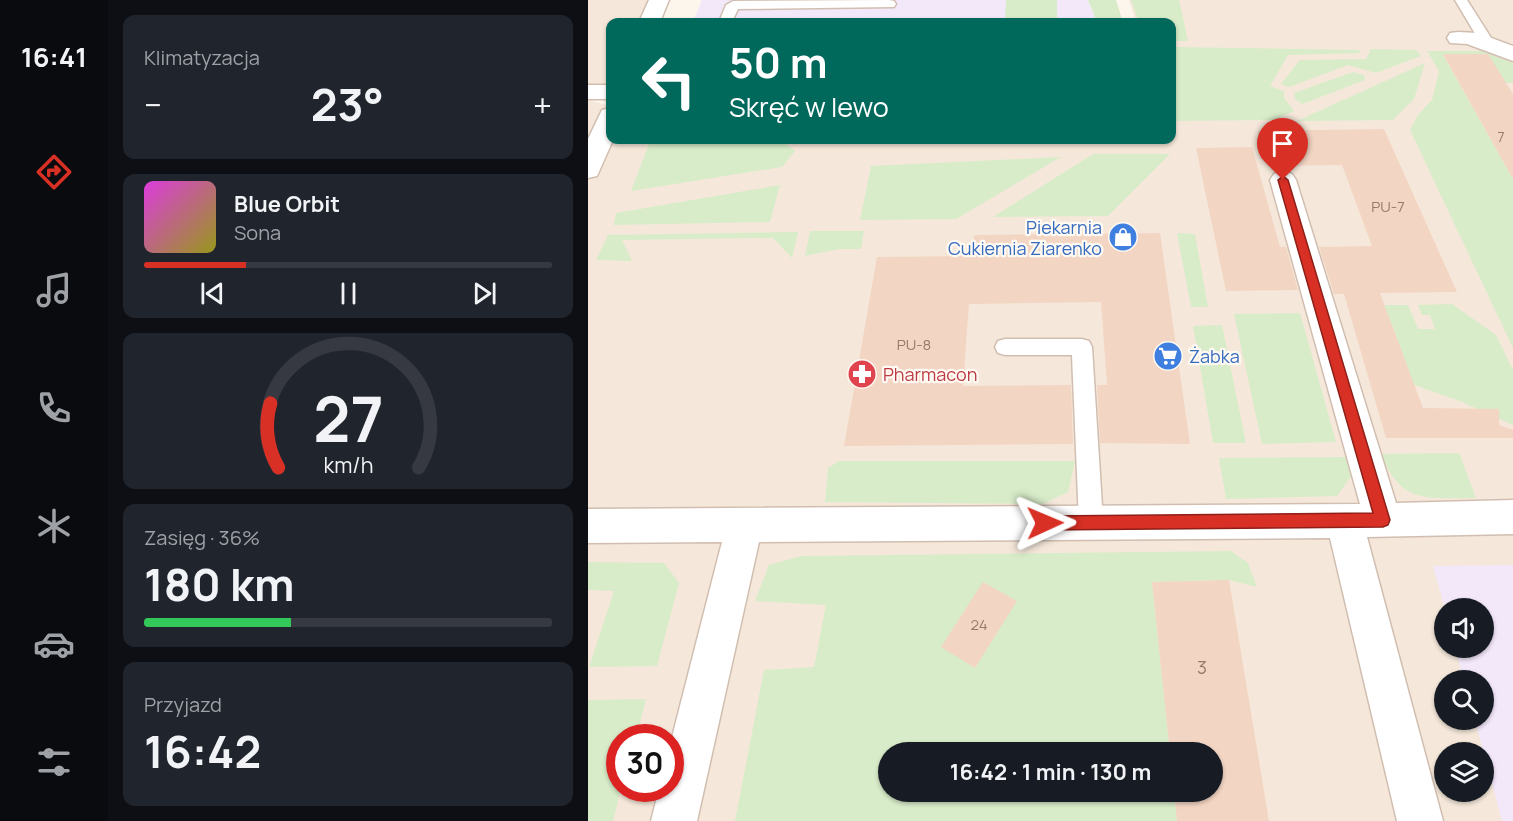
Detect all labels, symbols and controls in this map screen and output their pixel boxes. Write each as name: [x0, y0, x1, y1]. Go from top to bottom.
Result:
text: 50 m: [729, 33, 827, 91]
text: 16:41: [21, 38, 87, 75]
icon: left: [630, 42, 708, 120]
text: Klimatyzacja: [144, 44, 260, 71]
text: 23°: [311, 73, 384, 135]
text: −: [144, 82, 162, 127]
text: +: [533, 82, 552, 127]
text: Skręć w lewo: [729, 88, 889, 125]
pin: [1257, 118, 1308, 180]
icon: arrive: [1266, 127, 1299, 160]
house number: 7: [1497, 127, 1505, 146]
icon: directions: [33, 151, 75, 193]
text: Blue Orbit: [234, 189, 340, 219]
house number: PU-7: [1371, 196, 1405, 217]
place label: Piekarnia Cukiernia Ziarenko: [948, 215, 1102, 260]
text: Sona: [234, 219, 281, 246]
shop icon: Piekarnia Cukiernia Ziarenko: [1107, 221, 1139, 253]
icon: music: [33, 269, 75, 311]
icon: previous: [196, 277, 229, 310]
icon: pause: [332, 277, 365, 310]
icon: next: [468, 277, 501, 310]
house number: PU-8: [897, 334, 931, 355]
supermarket icon: Żabka: [1152, 340, 1184, 372]
place label: Żabka: [1189, 344, 1240, 368]
pharmacy icon: Pharmacon: [846, 358, 878, 390]
place label: Pharmacon: [883, 362, 977, 386]
text: 27: [313, 375, 383, 461]
icon: phone: [33, 387, 75, 429]
text: km/h: [323, 450, 373, 479]
position arrow: [1013, 491, 1077, 555]
icon: climate: [33, 505, 75, 547]
text: Zasięg · 36%: [144, 524, 260, 551]
text: 180 km: [144, 553, 295, 615]
map controls: [1434, 598, 1494, 802]
button: sound: [1434, 598, 1494, 658]
house number: 24: [970, 614, 988, 635]
icon: car: [33, 623, 75, 665]
house number: 3: [1197, 655, 1207, 679]
button: search: [1434, 670, 1494, 730]
text: Przyjazd: [144, 691, 222, 718]
text: 16:42: [144, 720, 261, 782]
speed limit sign: 30: [606, 724, 684, 802]
icon: filters: [33, 741, 75, 783]
button: layers: [1434, 742, 1494, 802]
text: 16:42 · 1 min · 130 m: [950, 757, 1151, 787]

